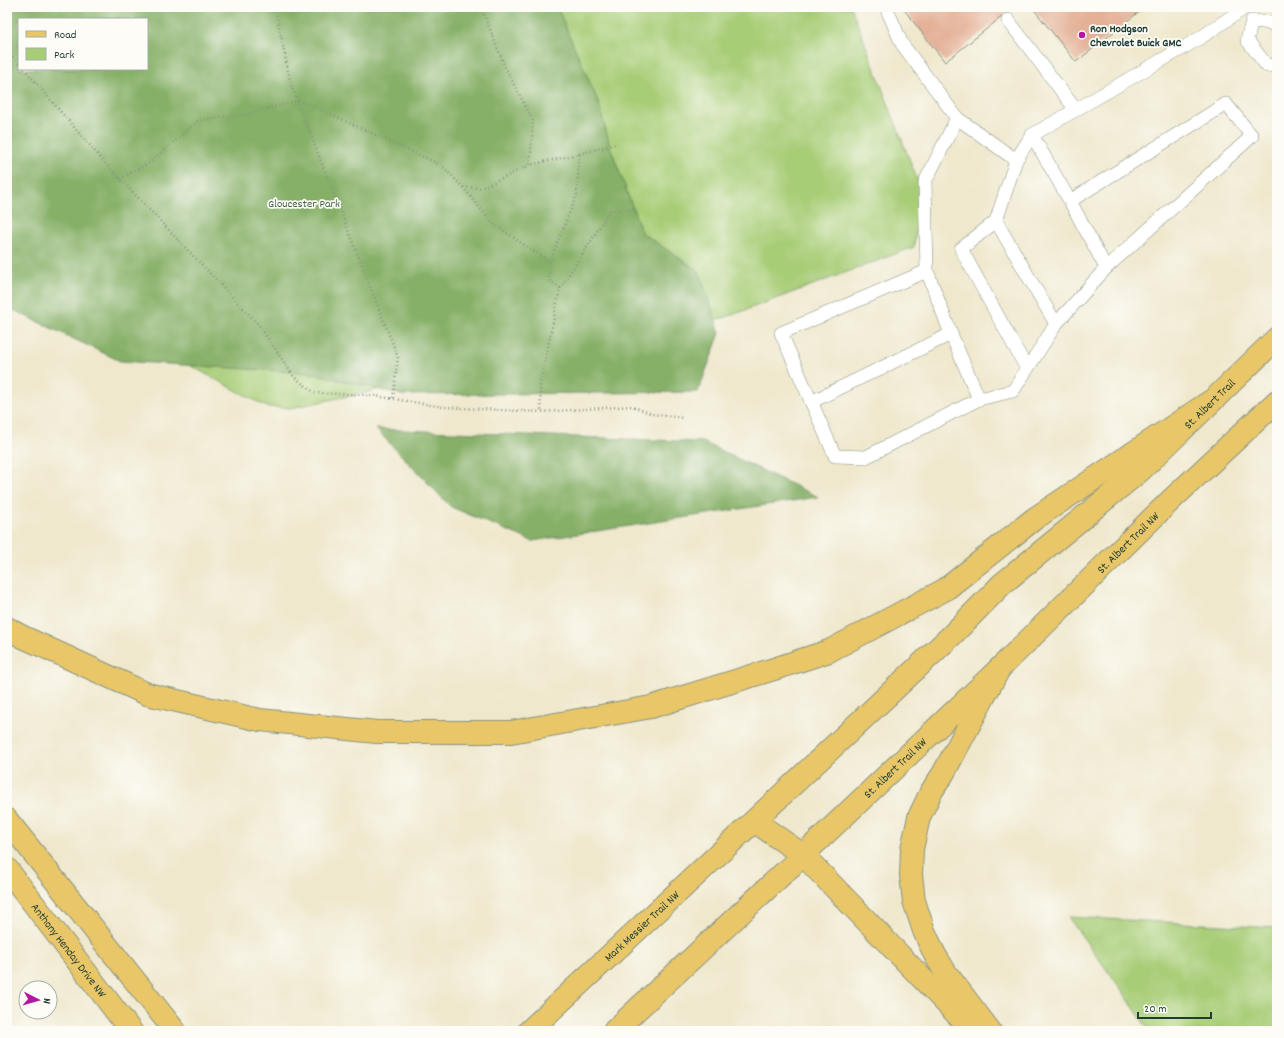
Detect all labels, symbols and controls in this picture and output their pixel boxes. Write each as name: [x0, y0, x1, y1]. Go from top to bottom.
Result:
legend: [18, 18, 148, 70]
place label: Ron Hodgson Chevrolet Buick GMC: [1090, 21, 1181, 52]
text: Road: [54, 27, 76, 44]
marker: Ron Hodgson Chevrolet Buick GMC: [1077, 30, 1087, 40]
text: Park: [54, 47, 75, 64]
park label: Gloucester Park: [268, 196, 340, 213]
street label: St. Albert Trail: [1181, 375, 1240, 434]
street label: St. Albert Trail NW: [1094, 509, 1164, 578]
street label: St. Albert Trail NW: [861, 735, 931, 803]
street label: Mark Messier Trail NW: [601, 887, 684, 966]
street label: Anthony Henday Drive NW: [29, 900, 109, 1000]
north arrow: [18, 980, 58, 1020]
scale bar: [1138, 994, 1211, 1020]
text: 20 m: [1144, 1001, 1167, 1018]

